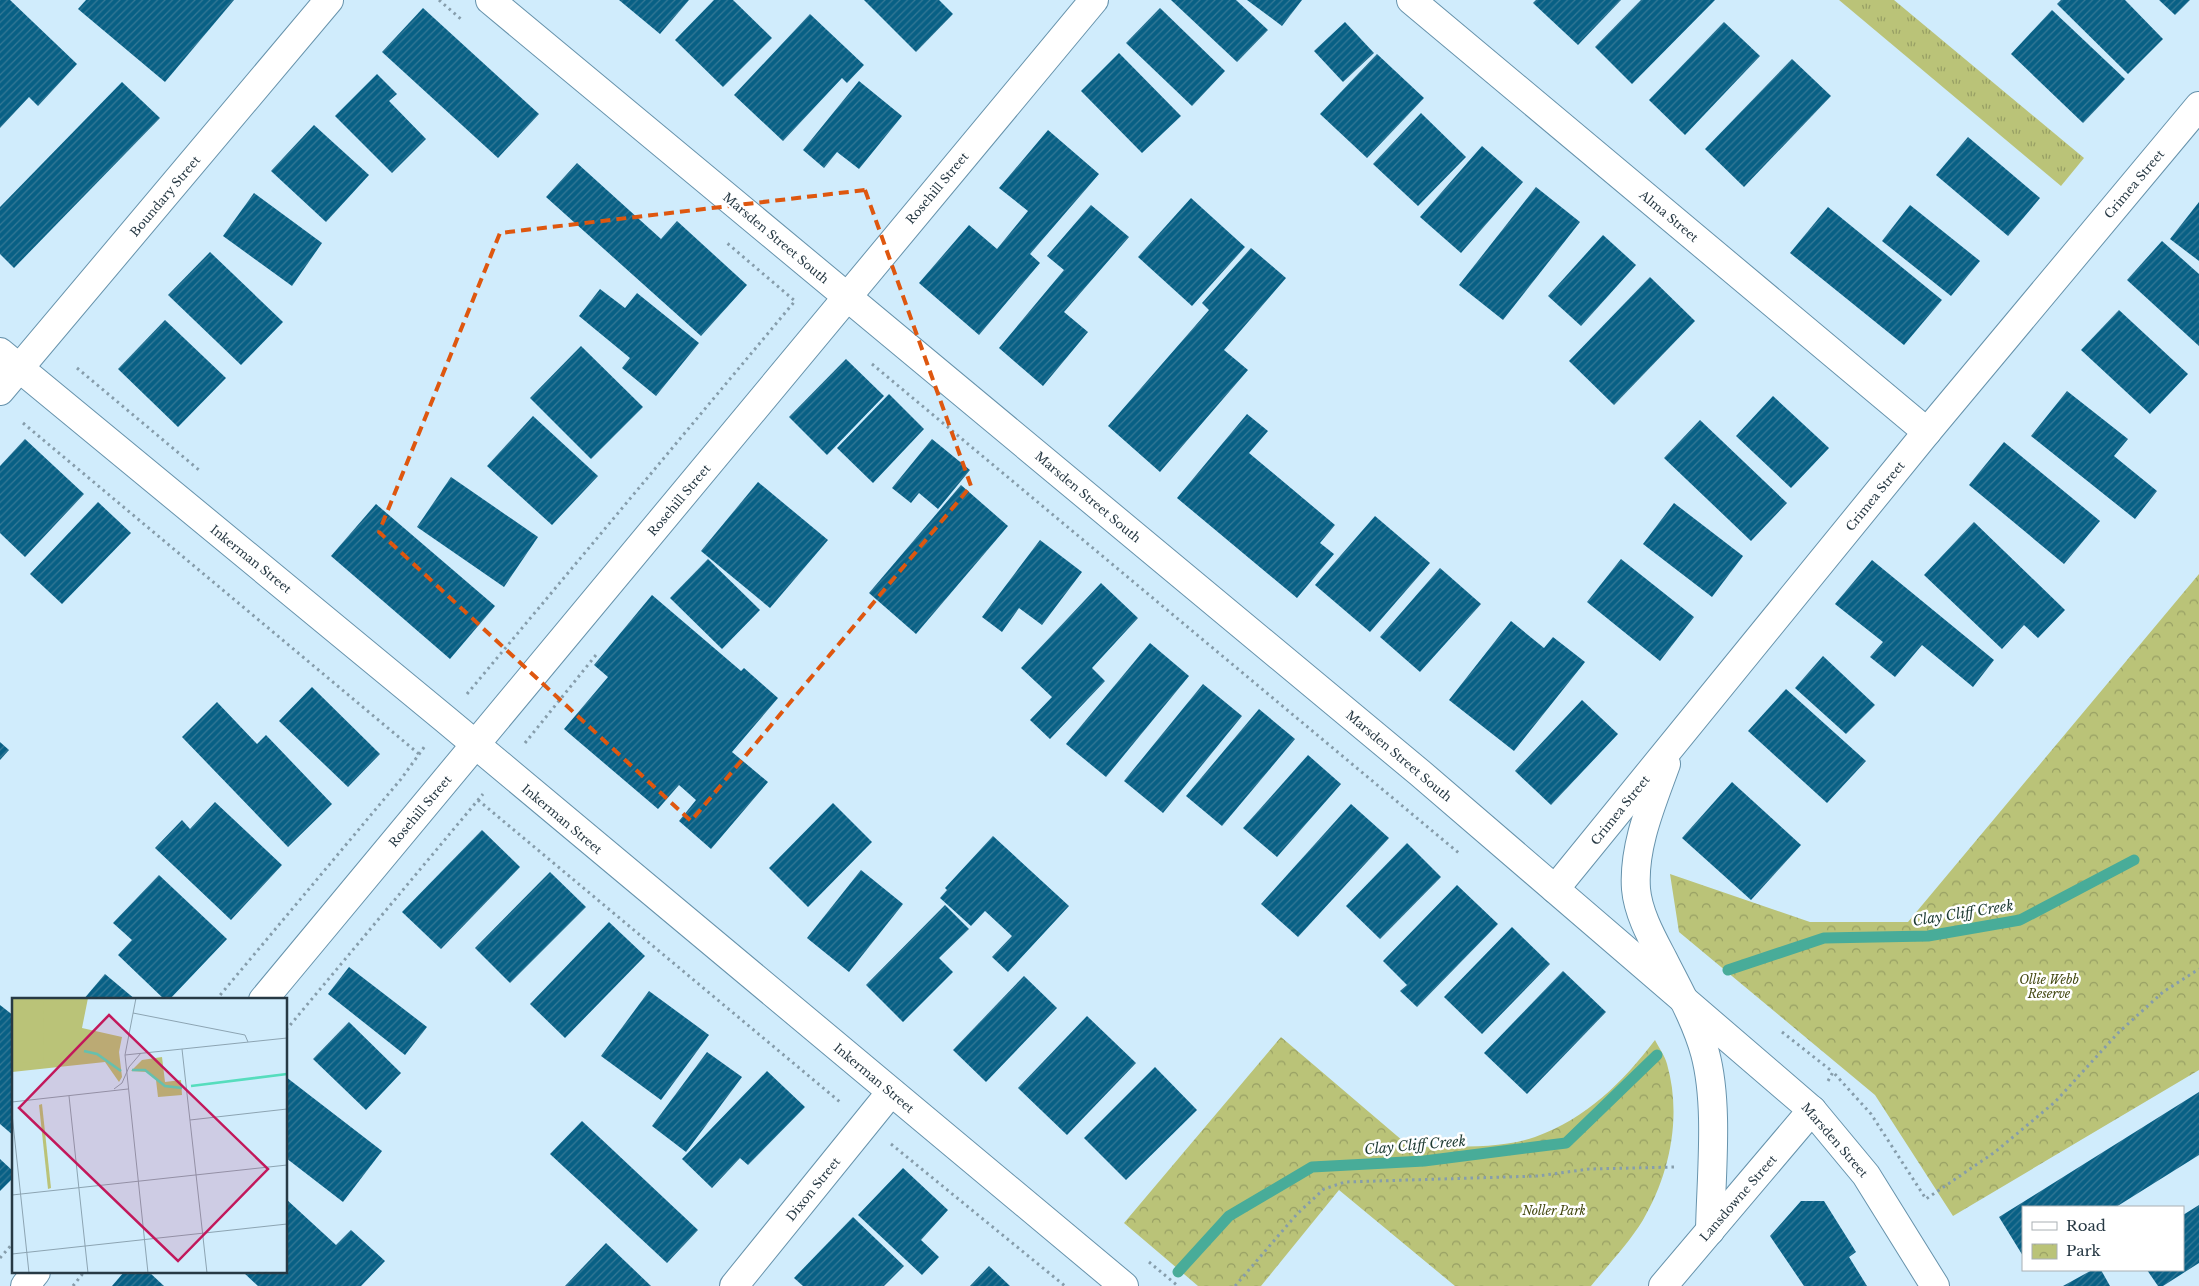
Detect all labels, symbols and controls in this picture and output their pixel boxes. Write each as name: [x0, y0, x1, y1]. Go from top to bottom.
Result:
street label: Crimea Street: [2101, 146, 2167, 221]
street label: Rosehill Street: [903, 149, 972, 227]
street label: Boundary Street: [127, 152, 203, 239]
street label: Alma Street: [1636, 186, 1702, 245]
street label: Marsden Street South: [720, 189, 832, 287]
street label: Marsden Street South: [1032, 448, 1144, 546]
street label: Crimea Street: [1842, 458, 1908, 534]
street label: Rosehill Street: [645, 461, 714, 539]
street label: Inkerman Street: [207, 522, 295, 597]
street label: Marsden Street South: [1343, 707, 1455, 805]
street label: Rosehill Street: [386, 772, 455, 850]
street label: Crimea Street: [1587, 772, 1653, 848]
street label: Inkerman Street: [519, 781, 606, 857]
water label: Clay Cliff Creek: [1911, 896, 2015, 930]
park label: Ollie Webb Reserve: [2019, 972, 2079, 1001]
inset map: [12, 998, 288, 1274]
street label: Inkerman Street: [831, 1040, 918, 1116]
street label: Marsden Street: [1799, 1100, 1872, 1181]
water label: Clay Cliff Creek: [1364, 1132, 1466, 1158]
street label: Lansdowne Street: [1696, 1151, 1780, 1244]
street label: Dixon Street: [783, 1154, 843, 1224]
park label: Noller Park: [1521, 1203, 1586, 1218]
legend: [2022, 1206, 2184, 1271]
text: Road: [2066, 1216, 2106, 1235]
text: Park: [2066, 1241, 2102, 1260]

